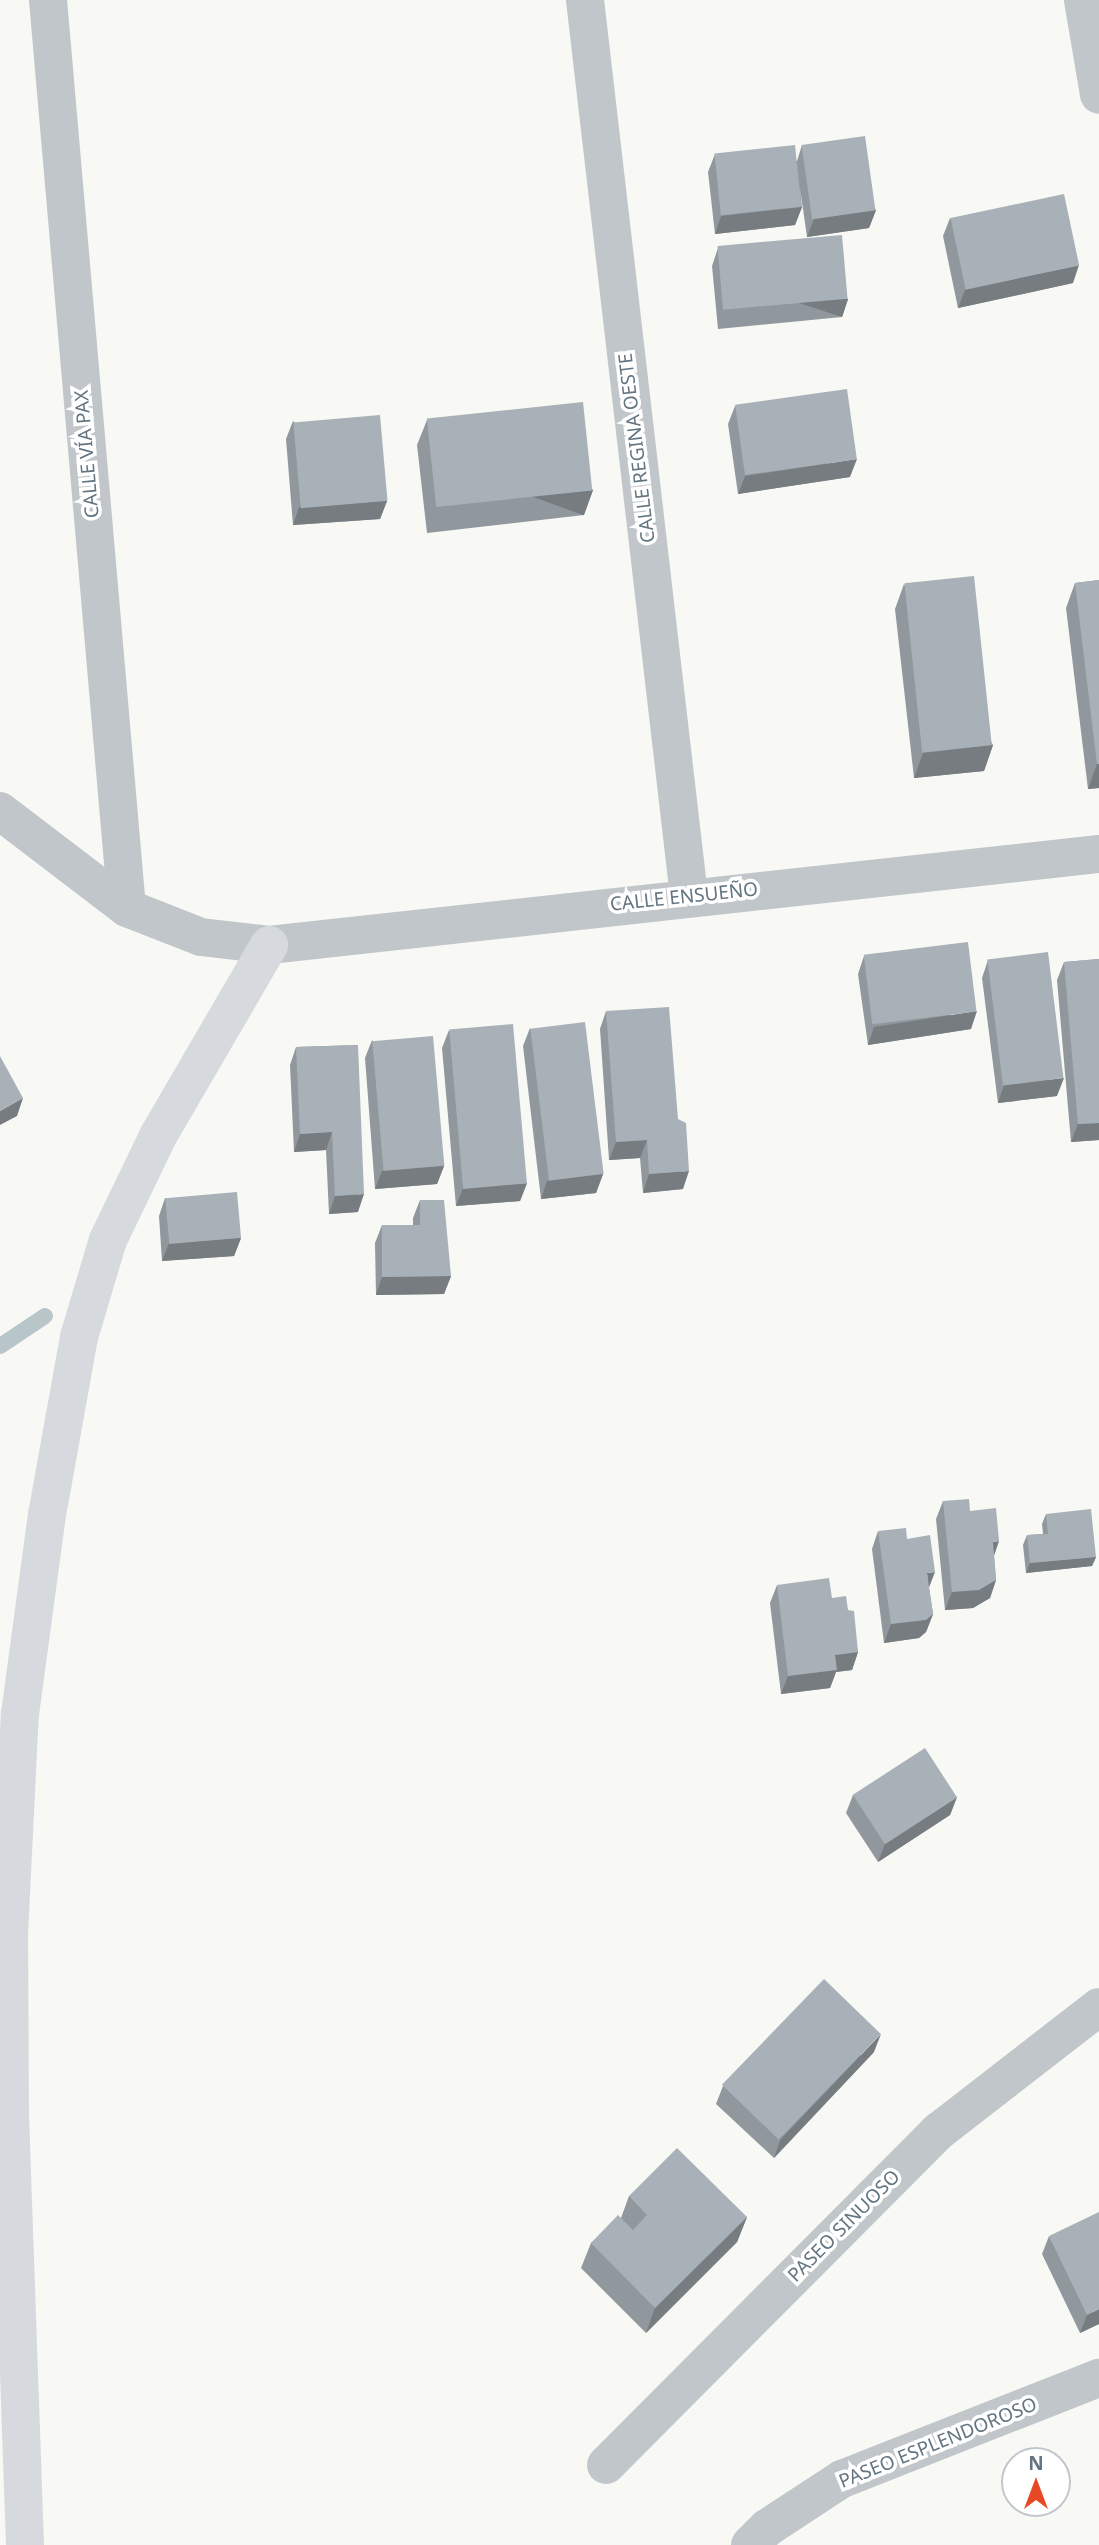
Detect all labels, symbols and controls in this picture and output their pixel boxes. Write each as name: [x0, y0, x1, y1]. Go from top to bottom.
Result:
street label: CALLE REGINA OESTE: [614, 352, 660, 544]
street label: CALLE VÍA PAX: [70, 389, 104, 519]
street label: CALLE ENSUEÑO: [609, 878, 759, 916]
street label: PASEO SINUOSO: [783, 2165, 905, 2287]
street label: PASEO ESPLENDOROSO: [836, 2393, 1040, 2493]
north arrow: [1001, 2447, 1071, 2517]

